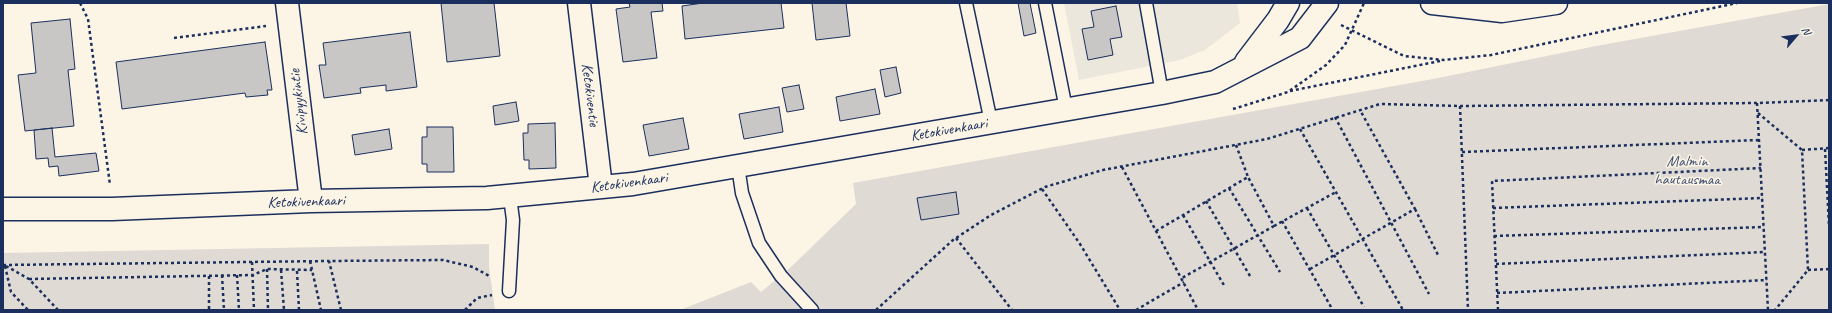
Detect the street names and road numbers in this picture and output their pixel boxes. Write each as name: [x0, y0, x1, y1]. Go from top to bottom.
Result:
street label: Ketokiventie: [577, 62, 603, 128]
street label: Kivipyykintie: [285, 68, 313, 136]
street label: Ketokivenkaari: [909, 114, 989, 146]
street label: Ketokivenkaari: [589, 168, 669, 198]
street label: Ketokivenkaari: [267, 191, 345, 213]

